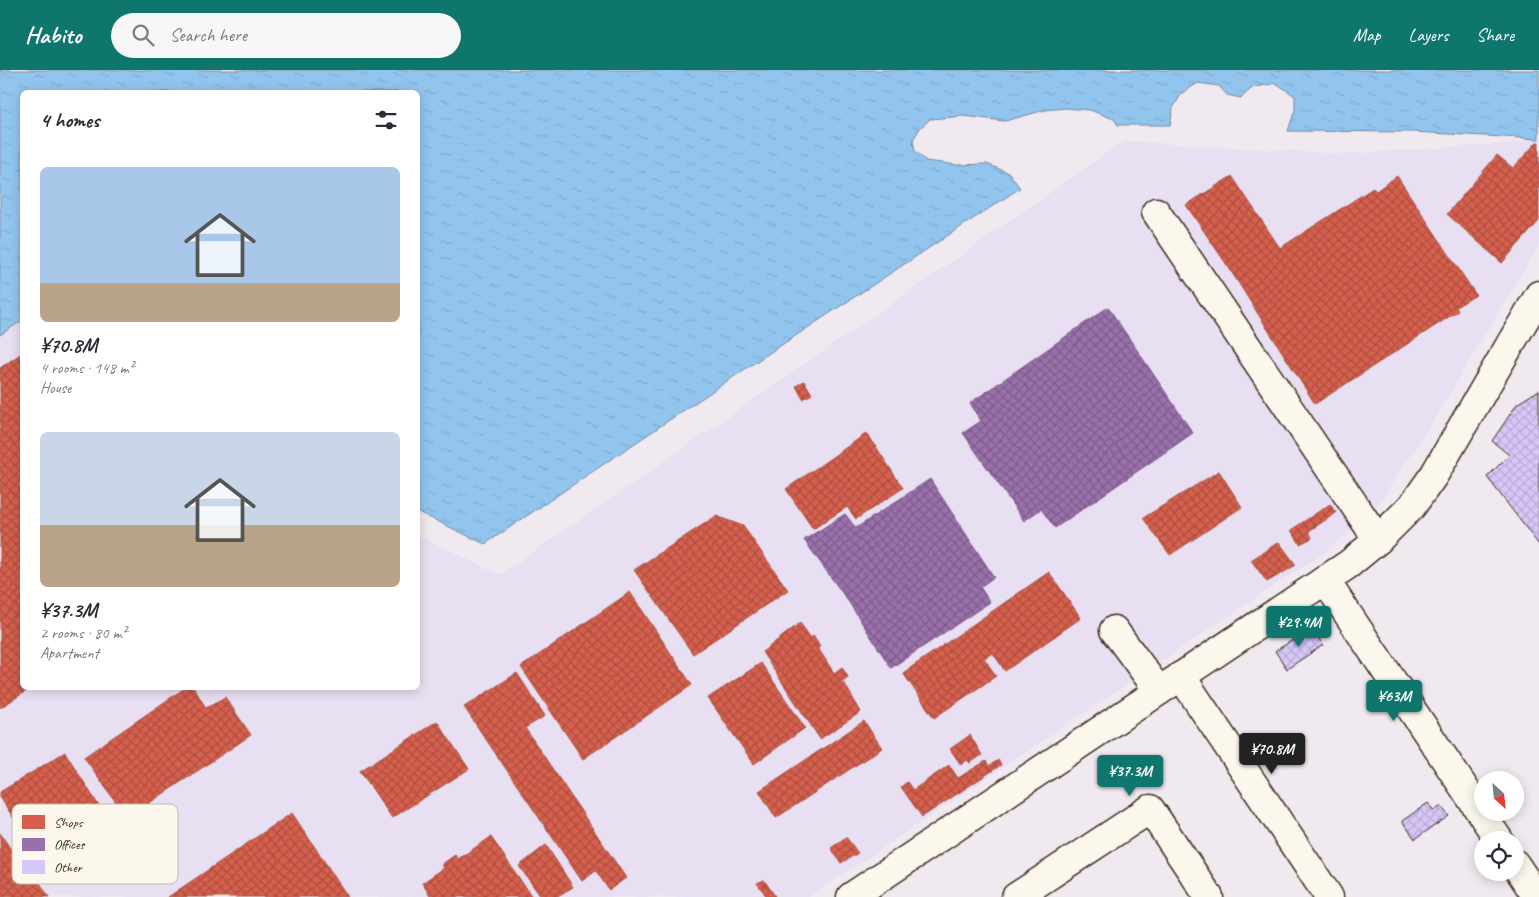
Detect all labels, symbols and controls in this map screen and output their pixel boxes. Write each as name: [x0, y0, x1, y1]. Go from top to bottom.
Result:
search box: [111, 13, 461, 58]
text: Habito: [25, 20, 81, 50]
icon: search: [129, 21, 157, 49]
text: Search here: [169, 23, 247, 47]
text: Map: [1353, 24, 1381, 46]
text: Layers: [1409, 24, 1448, 46]
text: Share: [1476, 24, 1514, 46]
icon: filters: [372, 106, 400, 134]
text: 4 homes: [40, 107, 99, 133]
icon: home: [175, 200, 265, 290]
text: ¥70.8M: [40, 332, 97, 358]
text: 4 rooms · 148 m²: [40, 358, 134, 378]
text: House: [40, 378, 71, 398]
icon: home: [175, 465, 265, 555]
text: ¥37.3M: [40, 597, 97, 623]
pin: ¥29.4M: [1258, 606, 1340, 648]
text: ¥29.4M: [1277, 612, 1321, 632]
text: 2 rooms · 80 m²: [40, 623, 126, 643]
text: Apartment: [40, 643, 99, 663]
pin: ¥63M: [1364, 680, 1424, 722]
text: ¥63M: [1377, 686, 1411, 706]
pin: ¥70.8M: [1231, 732, 1313, 775]
text: ¥70.8M: [1250, 739, 1294, 759]
pin: ¥37.3M: [1089, 754, 1171, 797]
text: ¥37.3M: [1108, 761, 1152, 781]
north arrow: [1474, 771, 1524, 821]
map controls: [1474, 771, 1524, 881]
legend: [12, 804, 178, 884]
text: Shops: [54, 814, 84, 831]
button: locate: [1474, 831, 1524, 881]
text: Offices: [54, 836, 86, 853]
text: Other: [54, 859, 83, 876]

